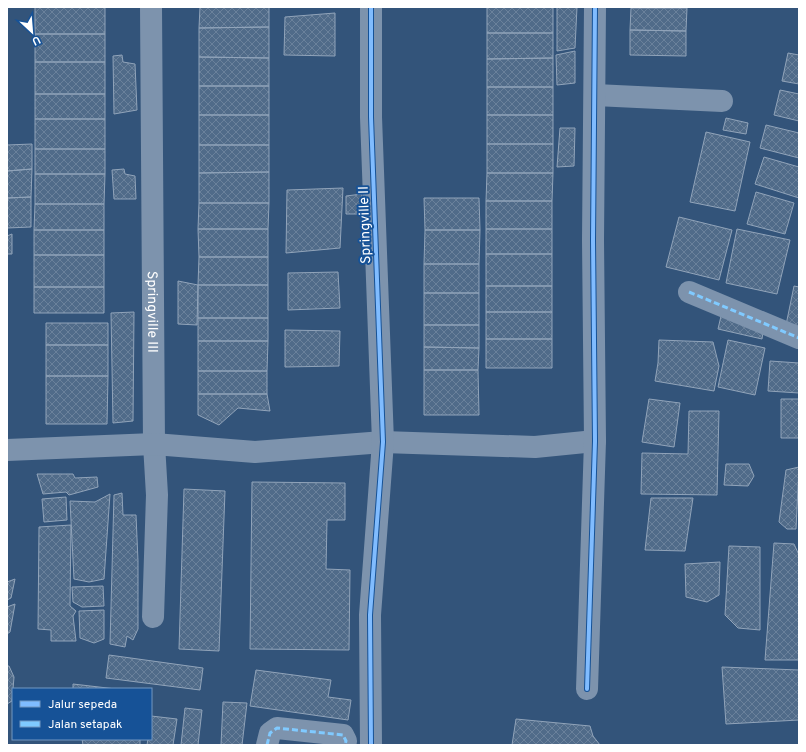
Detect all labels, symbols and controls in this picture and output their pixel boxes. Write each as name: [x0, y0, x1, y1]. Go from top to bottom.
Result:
north arrow: [12, 12, 52, 52]
text: U: [29, 32, 43, 48]
street label: Springville II: [356, 186, 375, 264]
street label: Springville III: [143, 271, 160, 353]
legend: [12, 688, 152, 740]
text: Jalur sepeda: [48, 697, 117, 713]
text: Jalan setapak: [48, 717, 122, 733]

